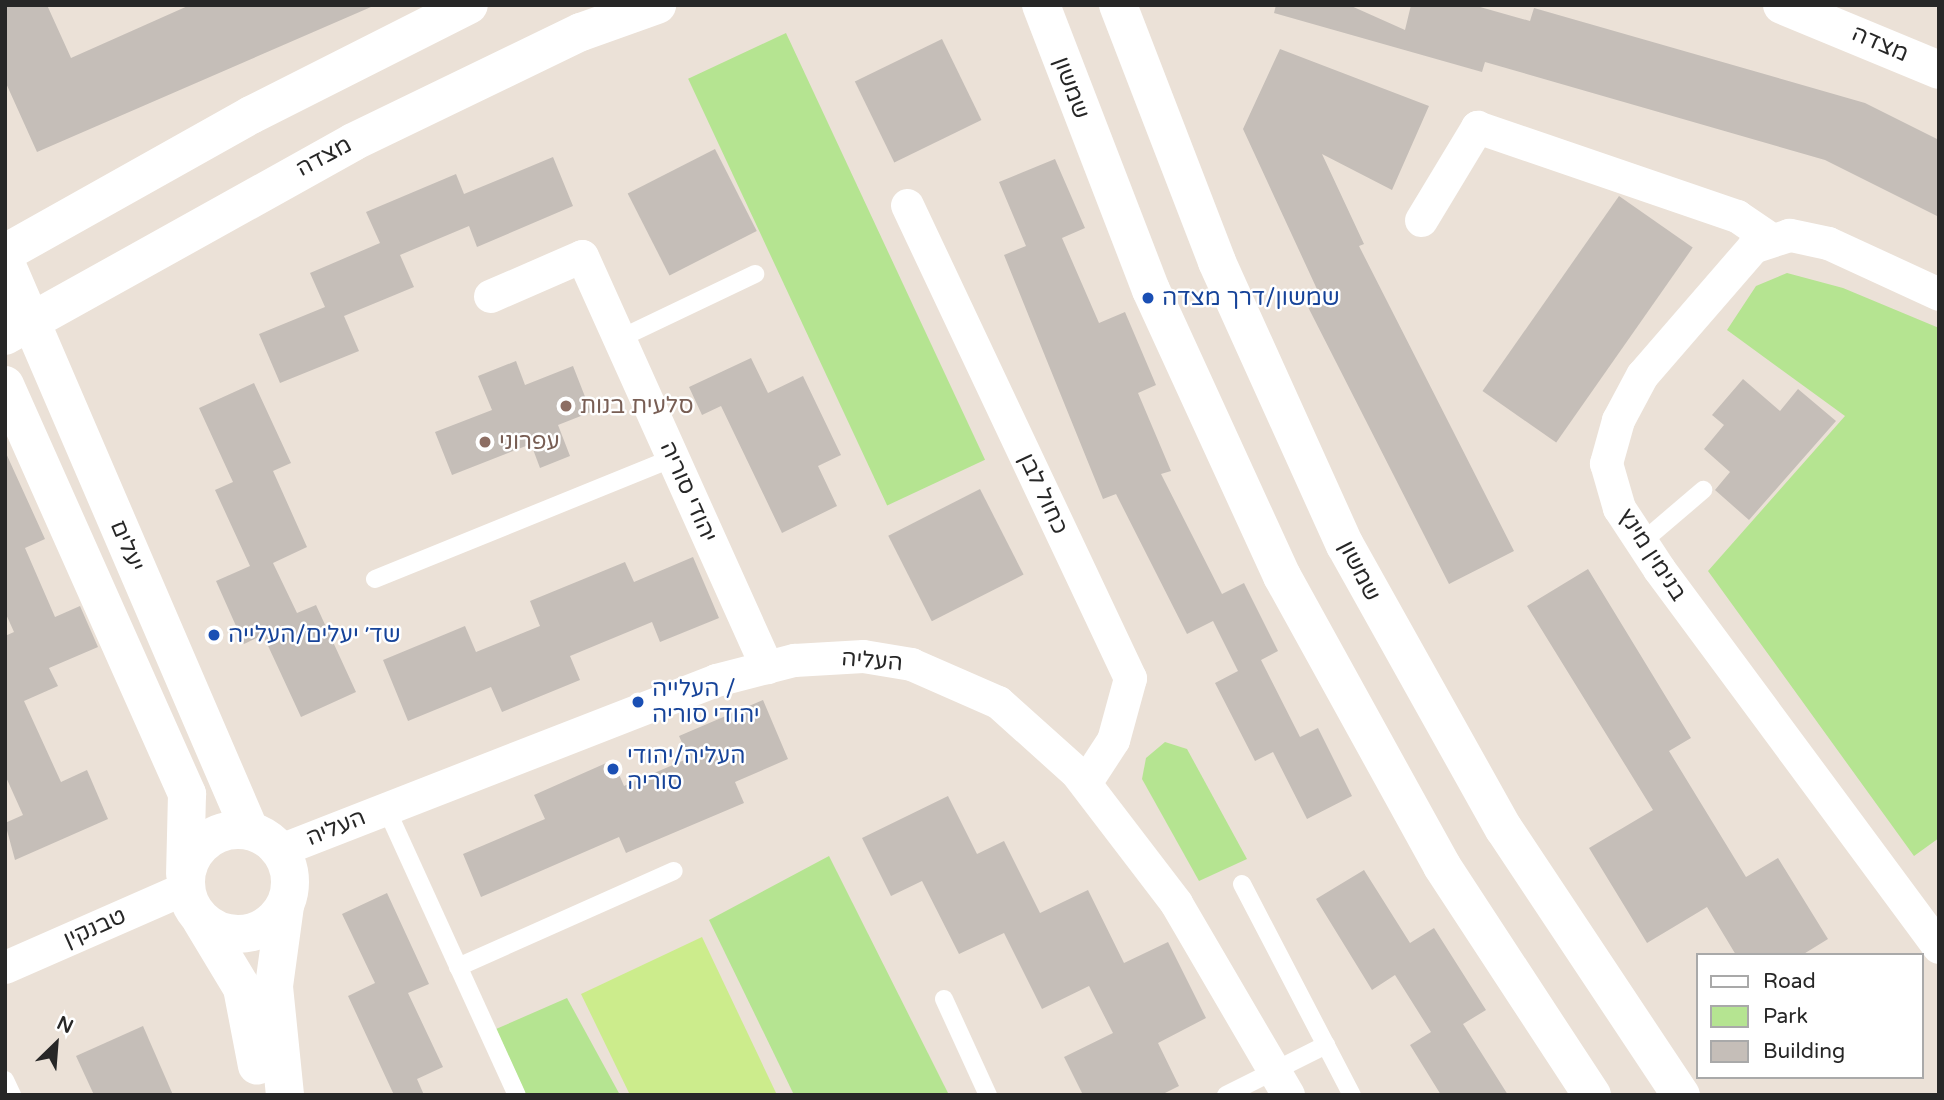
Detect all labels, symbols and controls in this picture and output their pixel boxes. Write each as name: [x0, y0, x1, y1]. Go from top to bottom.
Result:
street label: מצדה: [1848, 20, 1912, 68]
street label: שמשון: [1047, 53, 1095, 123]
street label: מצדה: [292, 131, 356, 183]
place label: שמשון/דרך מצדה: [1162, 284, 1340, 312]
marker: שמשון/דרך מצדה: [1140, 290, 1156, 306]
place label: סלעית בנות: [580, 392, 694, 420]
marker: סלעית בנות: [558, 398, 574, 414]
place label: עפרוני: [499, 428, 560, 456]
marker: עפרוני: [477, 434, 493, 450]
street label: יהודי סוריה: [653, 437, 723, 547]
street label: כחול לבן: [1012, 449, 1074, 539]
street label: בנימין מינץ: [1612, 504, 1692, 606]
street label: יעלים: [104, 516, 150, 576]
street label: שמשון: [1332, 536, 1386, 606]
place label: שד׳ יעלים/העלייה: [228, 621, 401, 649]
marker: שד׳ יעלים/העלייה: [206, 627, 222, 643]
street label: העליה: [840, 645, 904, 677]
place label: העלייה / יהודי סוריה: [652, 675, 760, 729]
marker: העלייה / יהודי סוריה: [630, 694, 646, 710]
place label: העליה/יהודי סוריה: [627, 742, 745, 796]
marker: העליה/יהודי סוריה: [605, 761, 621, 777]
street label: העליה: [302, 804, 370, 852]
street label: טבנקין: [59, 902, 131, 954]
legend: [1696, 953, 1923, 1079]
text: Road: [1763, 969, 1816, 994]
text: Park: [1763, 1004, 1808, 1029]
north arrow: [21, 1009, 91, 1079]
text: N: [53, 1012, 76, 1038]
text: Building: [1763, 1039, 1845, 1064]

